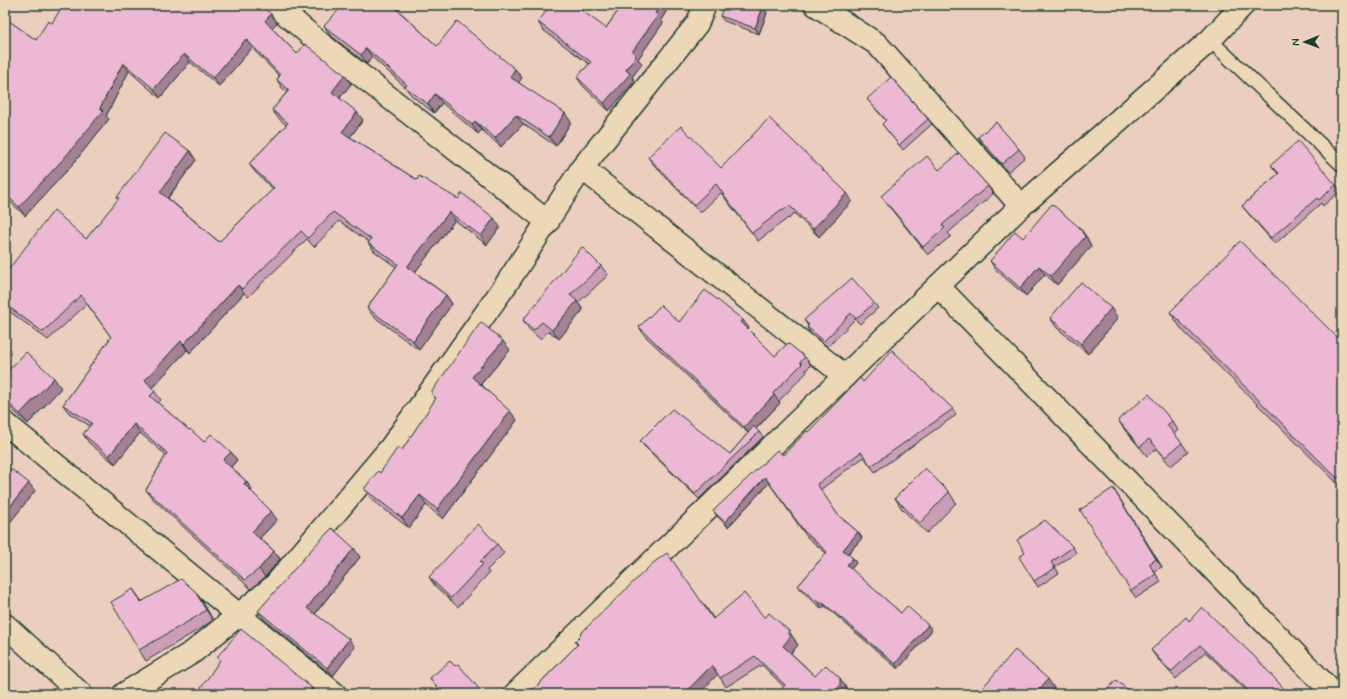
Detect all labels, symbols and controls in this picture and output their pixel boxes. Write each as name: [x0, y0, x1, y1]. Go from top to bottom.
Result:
north arrow: [1285, 22, 1325, 62]
text: N: [1289, 38, 1303, 46]

